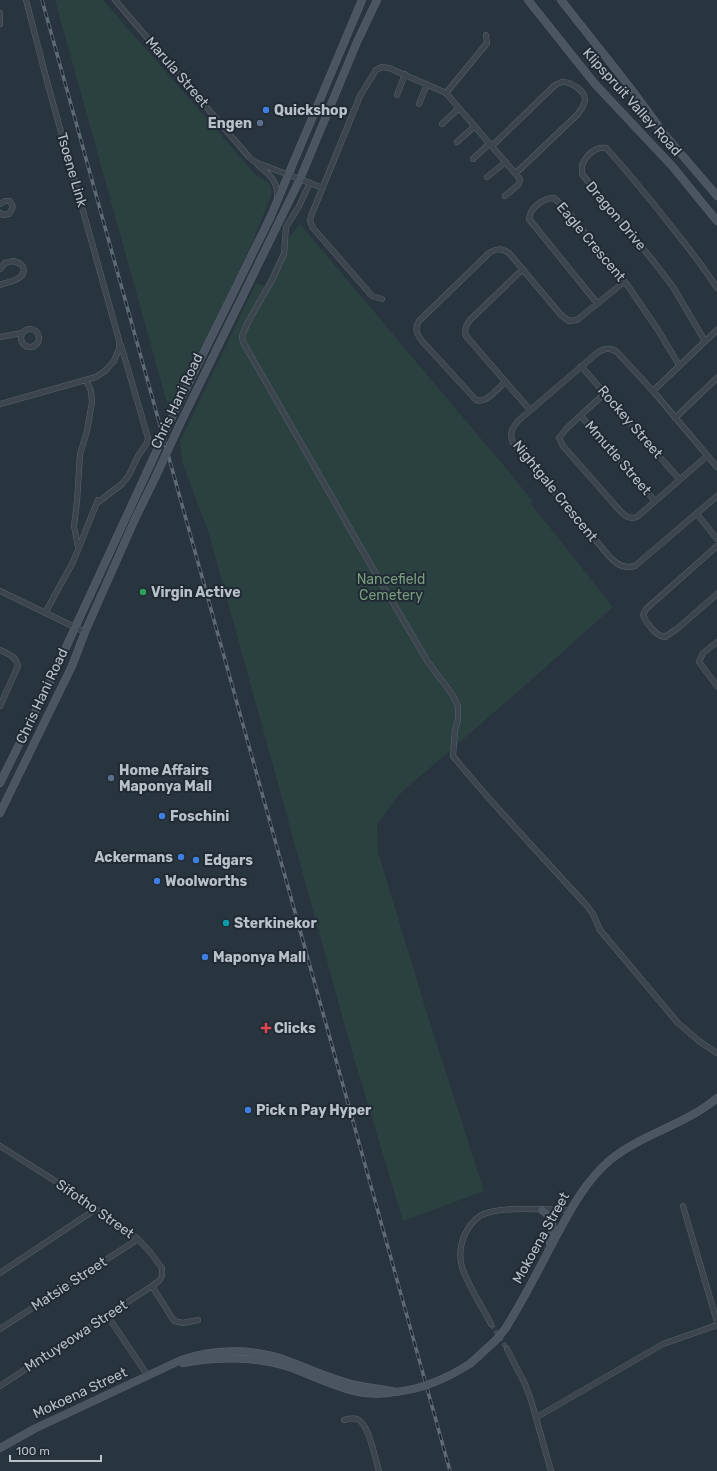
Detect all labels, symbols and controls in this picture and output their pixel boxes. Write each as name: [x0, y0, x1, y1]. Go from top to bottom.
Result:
street label: Marula Street: [142, 33, 212, 111]
street label: Klipspruit Valley Road: [579, 45, 685, 159]
place label: Quickshop: [274, 102, 348, 119]
marker: Quickshop: [261, 105, 271, 115]
place label: Engen: [208, 115, 252, 132]
marker: Engen: [255, 118, 265, 128]
street label: Tsoene Link: [53, 131, 91, 210]
street label: Dragon Drive: [582, 178, 650, 254]
street label: Eagle Crescent: [553, 199, 629, 285]
street label: Chris Hani Road: [147, 351, 207, 451]
street label: Rockey Street: [594, 382, 666, 462]
street label: Mmutle Street: [581, 417, 655, 499]
street label: Nightgale Crescent: [509, 437, 601, 545]
park label: Nancefield Cemetery: [357, 571, 425, 604]
place label: Virgin Active: [151, 584, 240, 601]
marker: Virgin Active: [138, 587, 148, 597]
street label: Chris Hani Road: [12, 646, 72, 746]
place label: Home Affairs Maponya Mall: [119, 762, 212, 795]
marker: Home Affairs Maponya Mall: [106, 773, 116, 783]
place label: Foschini: [170, 808, 229, 825]
marker: Foschini: [157, 811, 167, 821]
place label: Ackermans: [94, 849, 173, 866]
marker: Ackermans: [176, 852, 186, 862]
place label: Edgars: [204, 852, 253, 869]
marker: Edgars: [191, 855, 201, 865]
place label: Woolworths: [165, 873, 248, 890]
marker: Woolworths: [152, 876, 162, 886]
place label: Sterkinekor: [234, 915, 317, 932]
marker: Sterkinekor: [221, 918, 231, 928]
place label: Maponya Mall: [213, 949, 306, 966]
marker: Maponya Mall: [200, 952, 210, 962]
place label: Clicks: [274, 1020, 316, 1037]
marker: Clicks: [261, 1023, 271, 1033]
place label: Pick n Pay Hyper: [256, 1102, 372, 1119]
marker: Pick n Pay Hyper: [243, 1105, 253, 1115]
street label: Sifotho Street: [53, 1176, 138, 1242]
street label: Mokoena Street: [509, 1189, 573, 1287]
street label: Matsie Street: [28, 1253, 110, 1315]
street label: Mntuyeowa Street: [21, 1296, 131, 1376]
street label: Mokoena Street: [30, 1364, 130, 1422]
scale bar: [10, 1437, 101, 1463]
text: 100 m: [16, 1444, 50, 1458]

